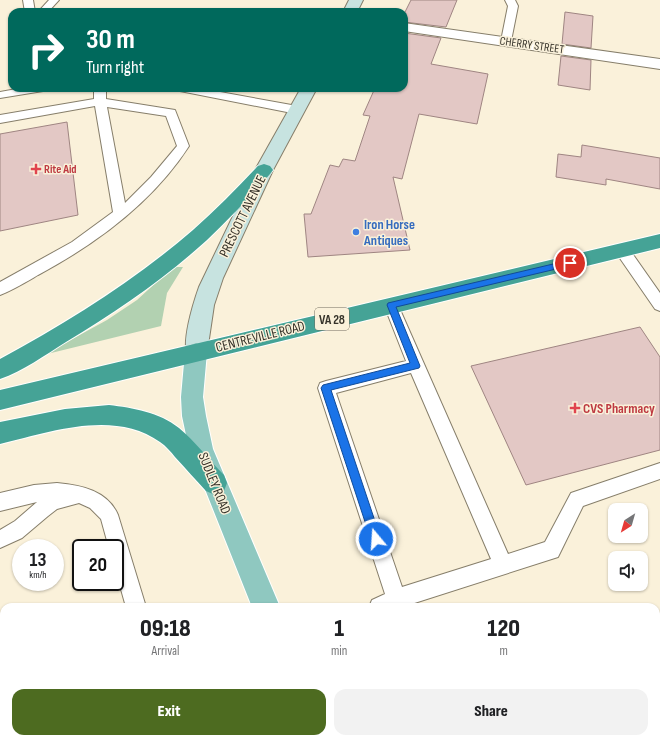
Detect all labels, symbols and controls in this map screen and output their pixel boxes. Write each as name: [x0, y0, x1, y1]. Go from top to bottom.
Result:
text: 30 m: [86, 23, 135, 56]
icon: right: [20, 24, 72, 76]
street label: CHERRY STREET: [499, 34, 565, 57]
text: Turn right: [86, 57, 144, 78]
place label: Rite Aid: [44, 162, 77, 177]
marker: Rite Aid: [31, 164, 41, 174]
street label: PRESCOTT AVENUE: [215, 172, 270, 260]
place label: Iron Horse Antiques: [363, 216, 415, 249]
marker: Iron Horse Antiques: [351, 227, 361, 237]
pin: [553, 246, 587, 280]
icon: arrive: [559, 252, 581, 274]
road number: VA 28: [315, 308, 349, 330]
street label: CENTREVILLE ROAD: [214, 317, 307, 356]
place label: CVS Pharmacy: [583, 400, 655, 417]
marker: CVS Pharmacy: [570, 403, 580, 413]
street label: SUDLEY ROAD: [194, 450, 235, 517]
north arrow: [608, 503, 648, 543]
map controls: [608, 503, 648, 591]
position arrow: [355, 518, 397, 560]
speed limit sign: 20: [72, 539, 124, 591]
text: 13: [30, 548, 46, 572]
button: sound: [608, 551, 648, 591]
text: km/h: [29, 569, 47, 581]
text: 09:18: [140, 614, 191, 643]
text: 1: [334, 614, 344, 643]
text: 120: [487, 614, 520, 643]
text: Arrival: [151, 643, 179, 659]
text: min: [331, 643, 347, 659]
text: m: [499, 643, 508, 659]
button: Exit: [12, 689, 326, 735]
button: Share: [334, 689, 648, 735]

